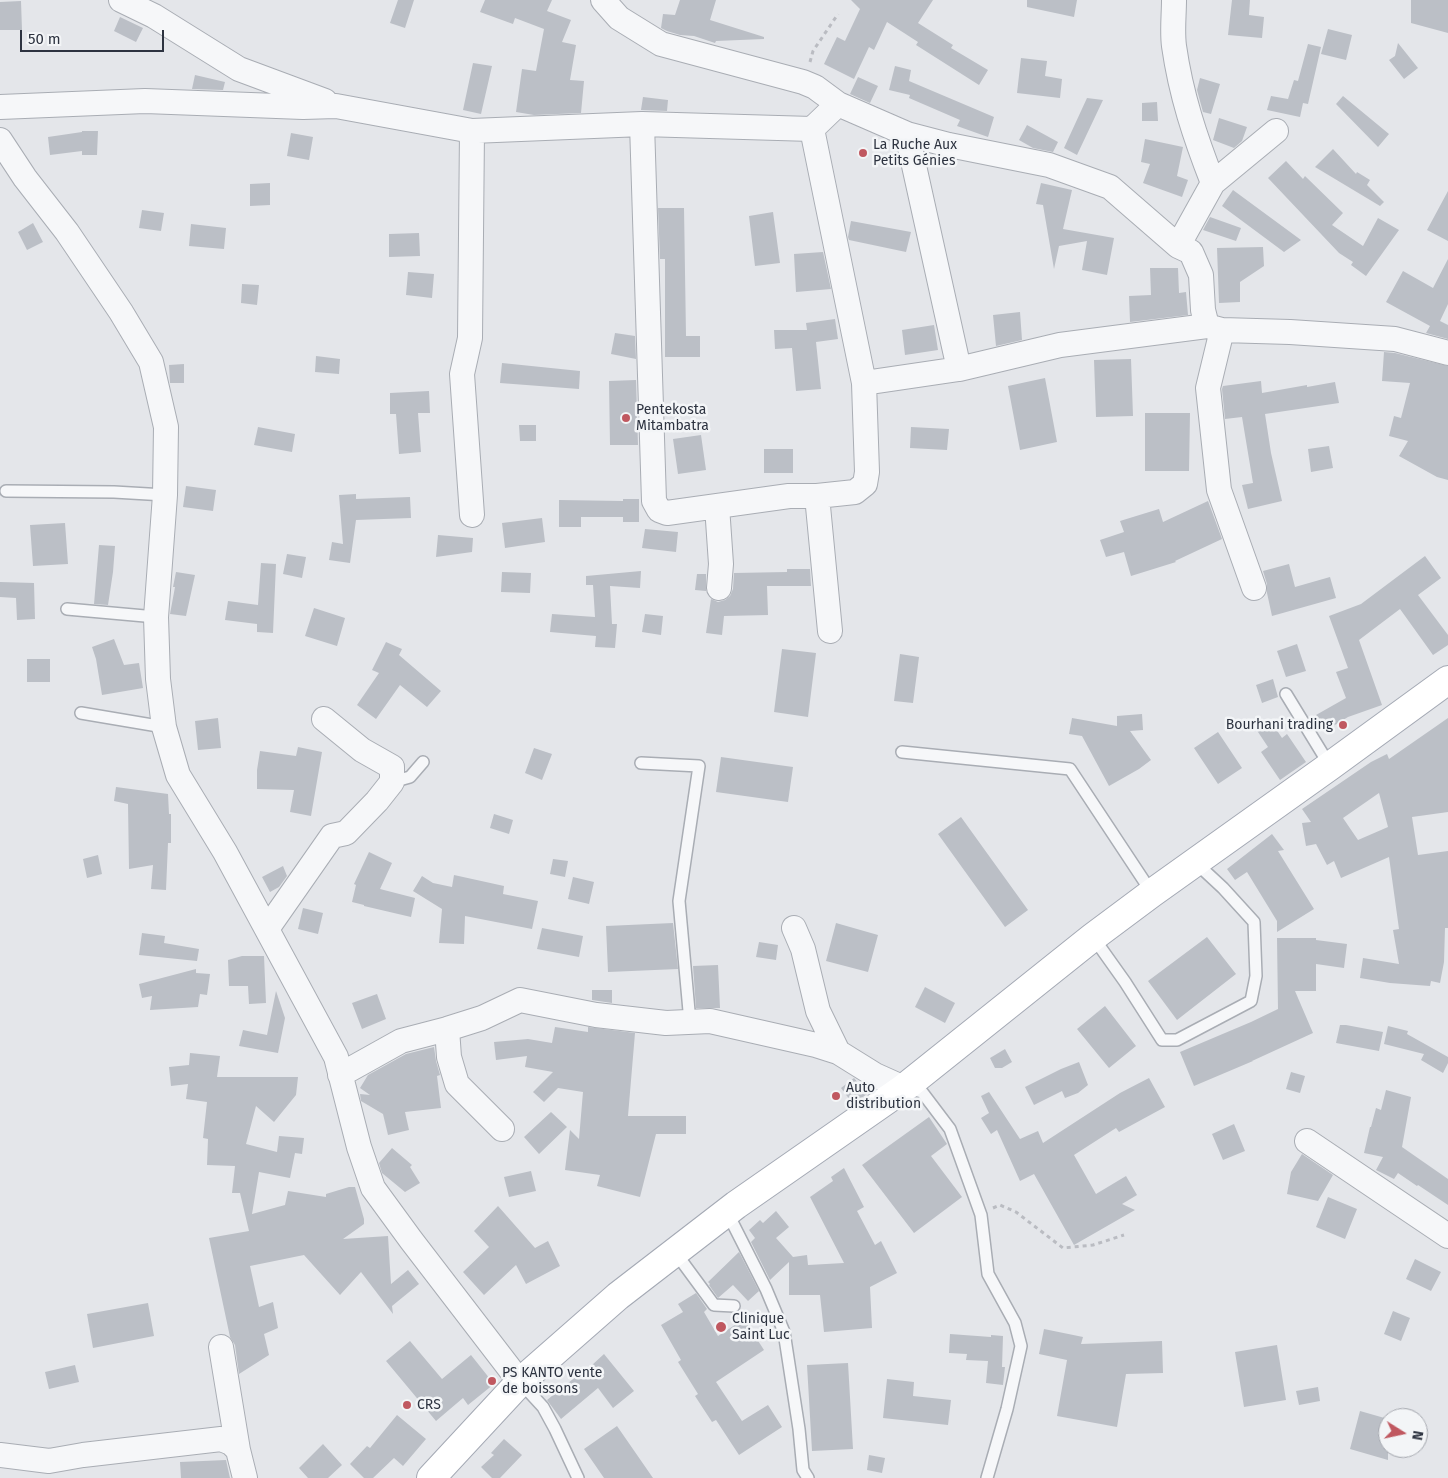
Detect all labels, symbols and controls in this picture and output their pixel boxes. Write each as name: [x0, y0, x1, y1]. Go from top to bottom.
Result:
scale bar: [22, 20, 166, 52]
text: 50 m: [28, 30, 61, 48]
place label: La Ruche Aux Petits Génies: [873, 137, 957, 170]
marker: La Ruche Aux Petits Génies: [857, 147, 869, 159]
place label: Pentekosta Mitambatra: [636, 402, 709, 434]
marker: Pentekosta Mitambatra: [620, 412, 632, 424]
place label: Bourhani trading: [1226, 717, 1333, 733]
marker: Bourhani trading: [1337, 719, 1349, 731]
place label: Auto distribution: [846, 1080, 921, 1112]
marker: Auto distribution: [830, 1090, 842, 1102]
place label: Clinique Saint Luc: [732, 1311, 790, 1344]
marker: Clinique Saint Luc: [714, 1320, 728, 1334]
place label: PS KANTO vente de boissons: [502, 1365, 602, 1398]
marker: PS KANTO vente de boissons: [486, 1375, 498, 1387]
place label: CRS: [417, 1397, 441, 1413]
marker: CRS: [401, 1399, 413, 1411]
north arrow: [1378, 1408, 1428, 1458]
text: N: [1408, 1429, 1426, 1442]

